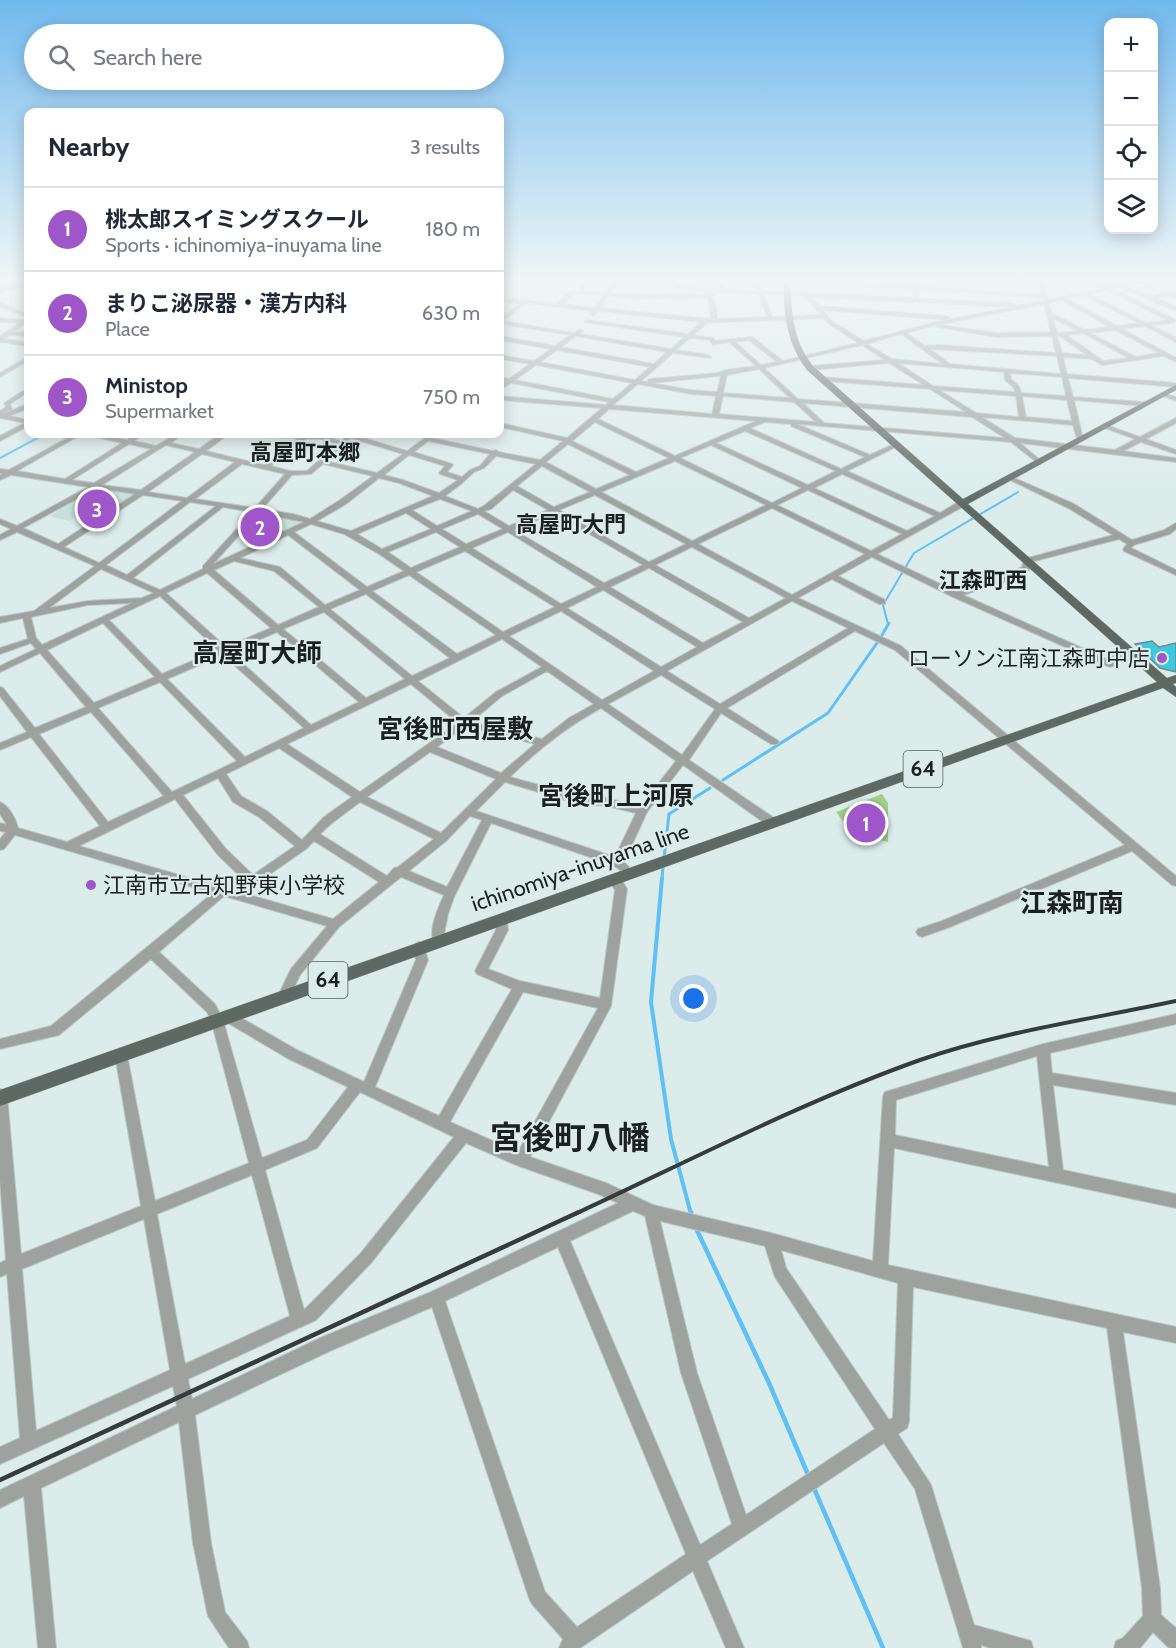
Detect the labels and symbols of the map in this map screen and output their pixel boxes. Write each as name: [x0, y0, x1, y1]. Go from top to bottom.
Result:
district label: 高屋町本郷: [250, 439, 360, 466]
pin: 3: [78, 486, 116, 532]
pin: 2: [240, 504, 280, 550]
district label: 高屋町大門: [516, 511, 626, 538]
district label: 江森町西: [939, 567, 1027, 594]
district label: 高屋町大師: [192, 637, 322, 669]
place label: ローソン江南江森町中店: [908, 645, 1150, 672]
marker: ローソン江南江森町中店: [1155, 651, 1169, 665]
district label: 宮後町西屋敷: [377, 713, 533, 745]
road number: 64: [904, 751, 942, 787]
district label: 宮後町上河原: [538, 780, 694, 812]
pin: 1: [846, 800, 886, 846]
street label: ichinomiya-inuyama line: [468, 817, 693, 917]
place label: 江南市立古知野東小学校: [103, 872, 345, 899]
marker: 江南市立古知野東小学校: [84, 878, 98, 892]
district label: 江森町南: [1020, 887, 1124, 919]
road number: 64: [308, 962, 348, 998]
your location: [679, 984, 708, 1013]
district label: 宮後町八幡: [490, 1118, 650, 1157]

